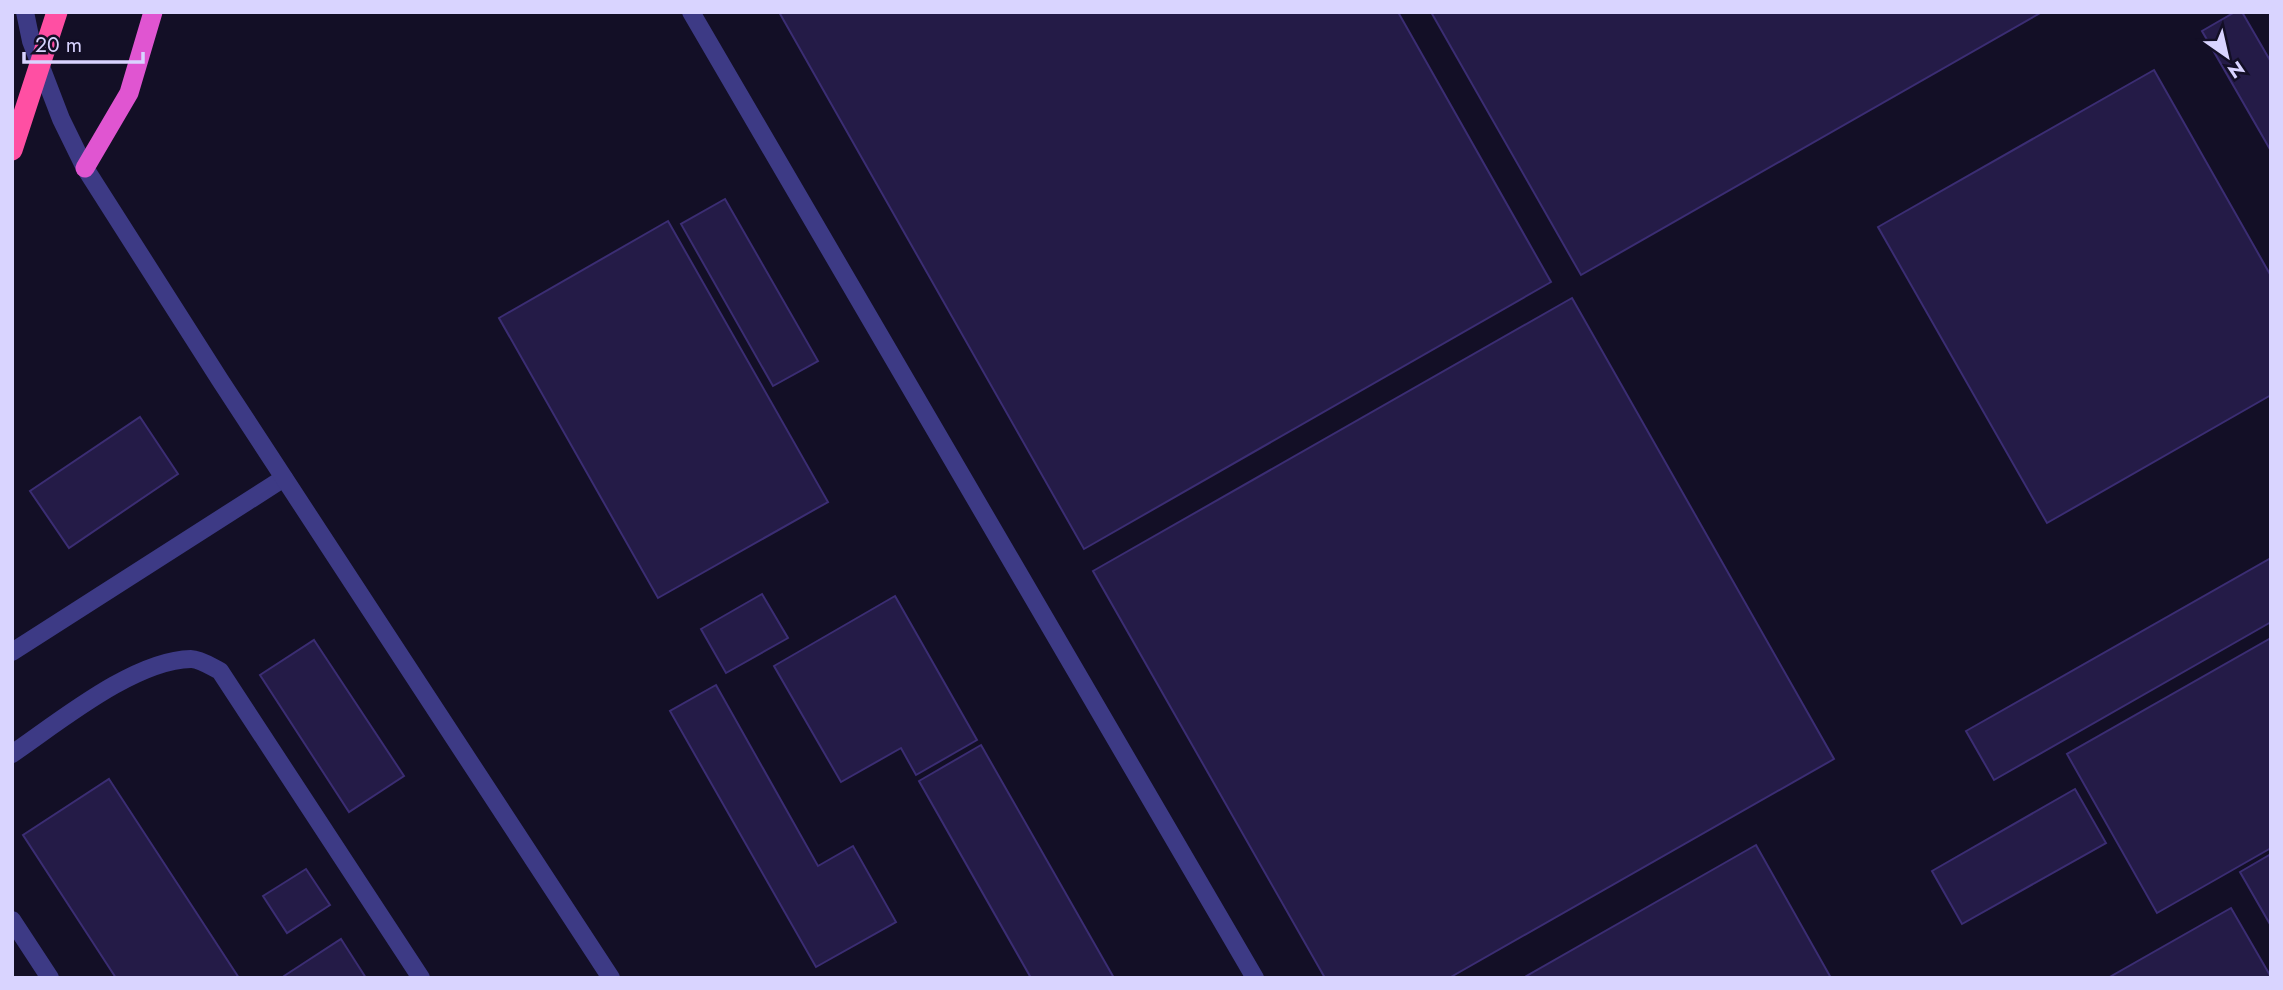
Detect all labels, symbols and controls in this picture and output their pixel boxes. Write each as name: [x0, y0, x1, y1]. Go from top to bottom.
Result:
scale bar: [24, 21, 144, 65]
north arrow: [2192, 21, 2262, 91]
text: 20 m: [35, 30, 82, 60]
text: N: [2222, 54, 2250, 85]

